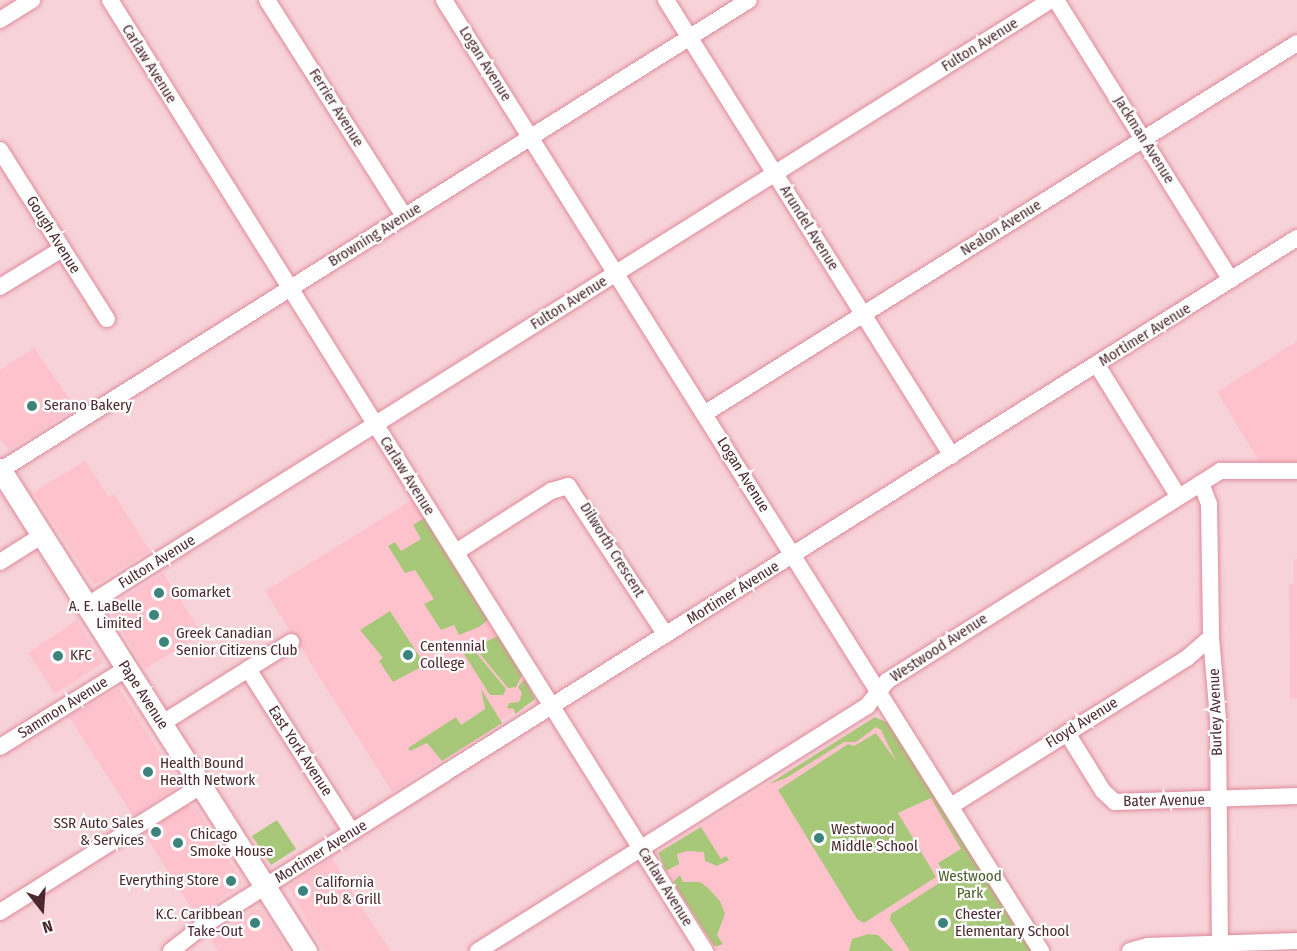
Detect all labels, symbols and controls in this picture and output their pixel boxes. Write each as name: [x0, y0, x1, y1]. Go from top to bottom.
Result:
street label: Fulton Avenue: [938, 14, 1022, 76]
street label: Carlaw Avenue: [118, 21, 180, 107]
street label: Logan Avenue: [455, 23, 515, 105]
street label: Ferrier Avenue: [305, 66, 367, 150]
street label: Jackman Avenue: [1110, 93, 1178, 187]
street label: Arundel Avenue: [776, 182, 842, 274]
street label: Gough Avenue: [22, 193, 84, 277]
street label: Nealon Avenue: [957, 196, 1045, 260]
street label: Browning Avenue: [325, 199, 425, 271]
street label: Fulton Avenue: [527, 272, 611, 334]
street label: Mortimer Avenue: [1096, 299, 1194, 371]
place label: Serano Bakery: [44, 397, 132, 415]
marker: Serano Bakery: [25, 399, 39, 413]
street label: Carlaw Avenue: [376, 433, 438, 519]
street label: Logan Avenue: [713, 434, 773, 516]
street label: Dilworth Crescent: [576, 499, 648, 601]
street label: Fulton Avenue: [115, 531, 199, 593]
street label: Mortimer Avenue: [684, 557, 782, 629]
place label: Gomarket: [171, 584, 231, 602]
marker: Gomarket: [152, 586, 166, 600]
place label: A. E. LaBelle Limited: [69, 597, 142, 632]
marker: A. E. LaBelle Limited: [147, 608, 161, 622]
street label: Westwood Avenue: [887, 610, 991, 686]
place label: Greek Canadian Senior Citizens Club: [176, 624, 298, 659]
marker: Greek Canadian Senior Citizens Club: [157, 635, 171, 649]
place label: Centennial College: [420, 637, 485, 672]
place label: KFC: [70, 647, 92, 665]
marker: Centennial College: [401, 648, 415, 662]
marker: KFC: [51, 649, 65, 663]
street label: Pape Avenue: [114, 657, 172, 733]
street label: Burley Avenue: [1205, 668, 1227, 756]
street label: Sammon Avenue: [15, 673, 111, 743]
street label: Floyd Avenue: [1043, 694, 1121, 752]
street label: East York Avenue: [264, 702, 336, 800]
place label: Health Bound Health Network: [160, 754, 255, 789]
marker: Health Bound Health Network: [141, 765, 155, 779]
street label: Bater Avenue: [1123, 791, 1205, 811]
place label: SSR Auto Sales & Services: [53, 814, 144, 849]
street label: Mortimer Avenue: [272, 816, 370, 888]
place label: Westwood Middle School: [831, 820, 918, 855]
marker: SSR Auto Sales & Services: [149, 825, 163, 839]
place label: Chicago Smoke House: [190, 825, 273, 860]
marker: Westwood Middle School: [812, 831, 826, 845]
marker: Chicago Smoke House: [171, 836, 185, 850]
street label: Carlaw Avenue: [634, 844, 696, 930]
park label: Westwood Park: [938, 867, 1002, 902]
place label: Everything Store: [119, 872, 219, 890]
place label: California Pub & Grill: [315, 873, 381, 908]
marker: Everything Store: [224, 874, 238, 888]
north arrow: [12, 879, 72, 939]
marker: California Pub & Grill: [296, 884, 310, 898]
place label: K.C. Caribbean Take-Out: [156, 905, 243, 940]
place label: Chester Elementary School: [955, 905, 1069, 940]
text: N: [40, 916, 55, 937]
marker: K.C. Caribbean Take-Out: [248, 916, 262, 930]
marker: Chester Elementary School: [936, 916, 950, 930]

